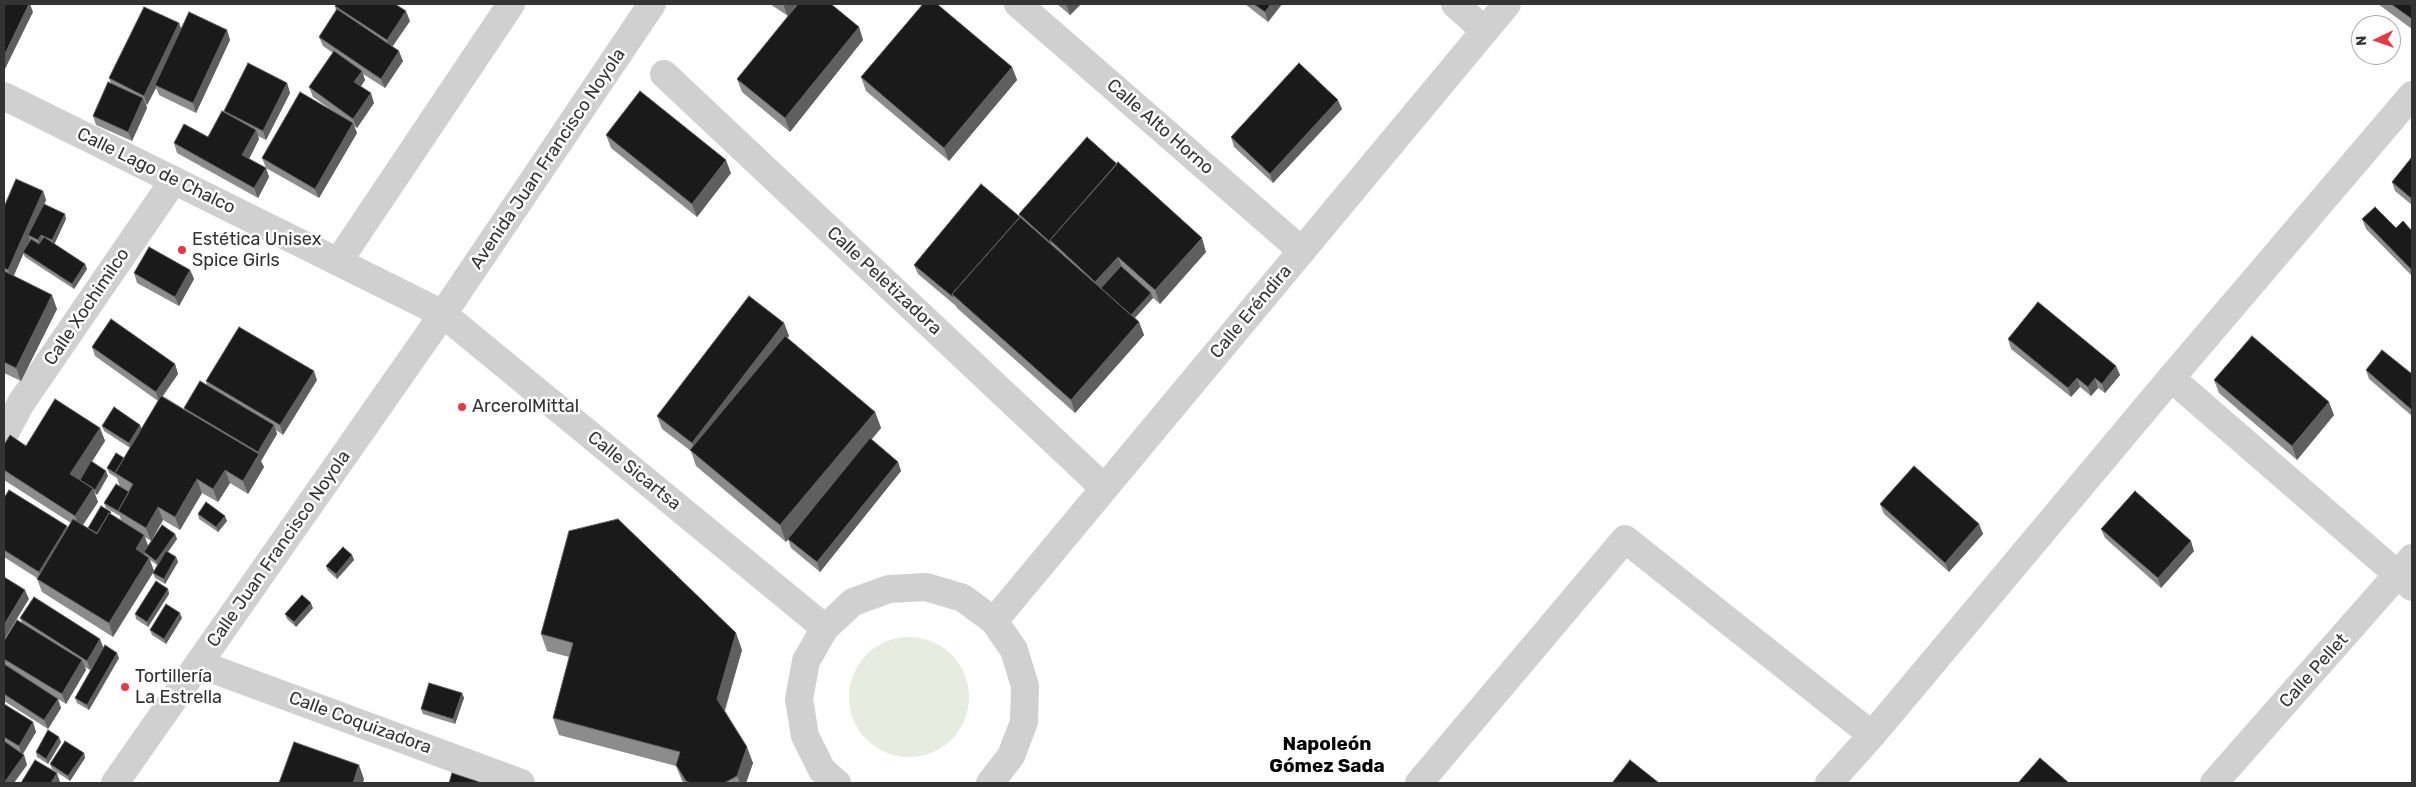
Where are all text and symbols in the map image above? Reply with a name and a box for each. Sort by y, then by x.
north arrow [2351,15,2401,65]
text: N [2353,35,2370,46]
street label: Avenida Juan Francisco Noyola [466,45,630,273]
street label: Calle Alto Horno [1102,75,1218,179]
street label: Calle Lago de Chalco [73,123,239,219]
street label: Calle Peletizadora [822,222,946,340]
place label: Estética Unisex Spice Girls [192,229,321,272]
street label: Calle Xochimilco [40,244,134,370]
marker: Estética Unisex Spice Girls [176,244,188,256]
street label: Calle Eréndira [1206,261,1296,363]
place label: ArcerolMittal [472,396,579,418]
marker: ArcerolMittal [456,401,468,413]
street label: Calle Sicartsa [583,427,685,515]
street label: Calle Juan Francisco Noyola [203,446,355,652]
street label: Calle Pellet [2275,629,2353,713]
place label: Tortillería La Estrella [135,666,222,709]
marker: Tortillería La Estrella [119,681,131,693]
street label: Calle Coquizadora [286,687,434,759]
district label: Napoleón Gómez Sada [1269,734,1385,778]

